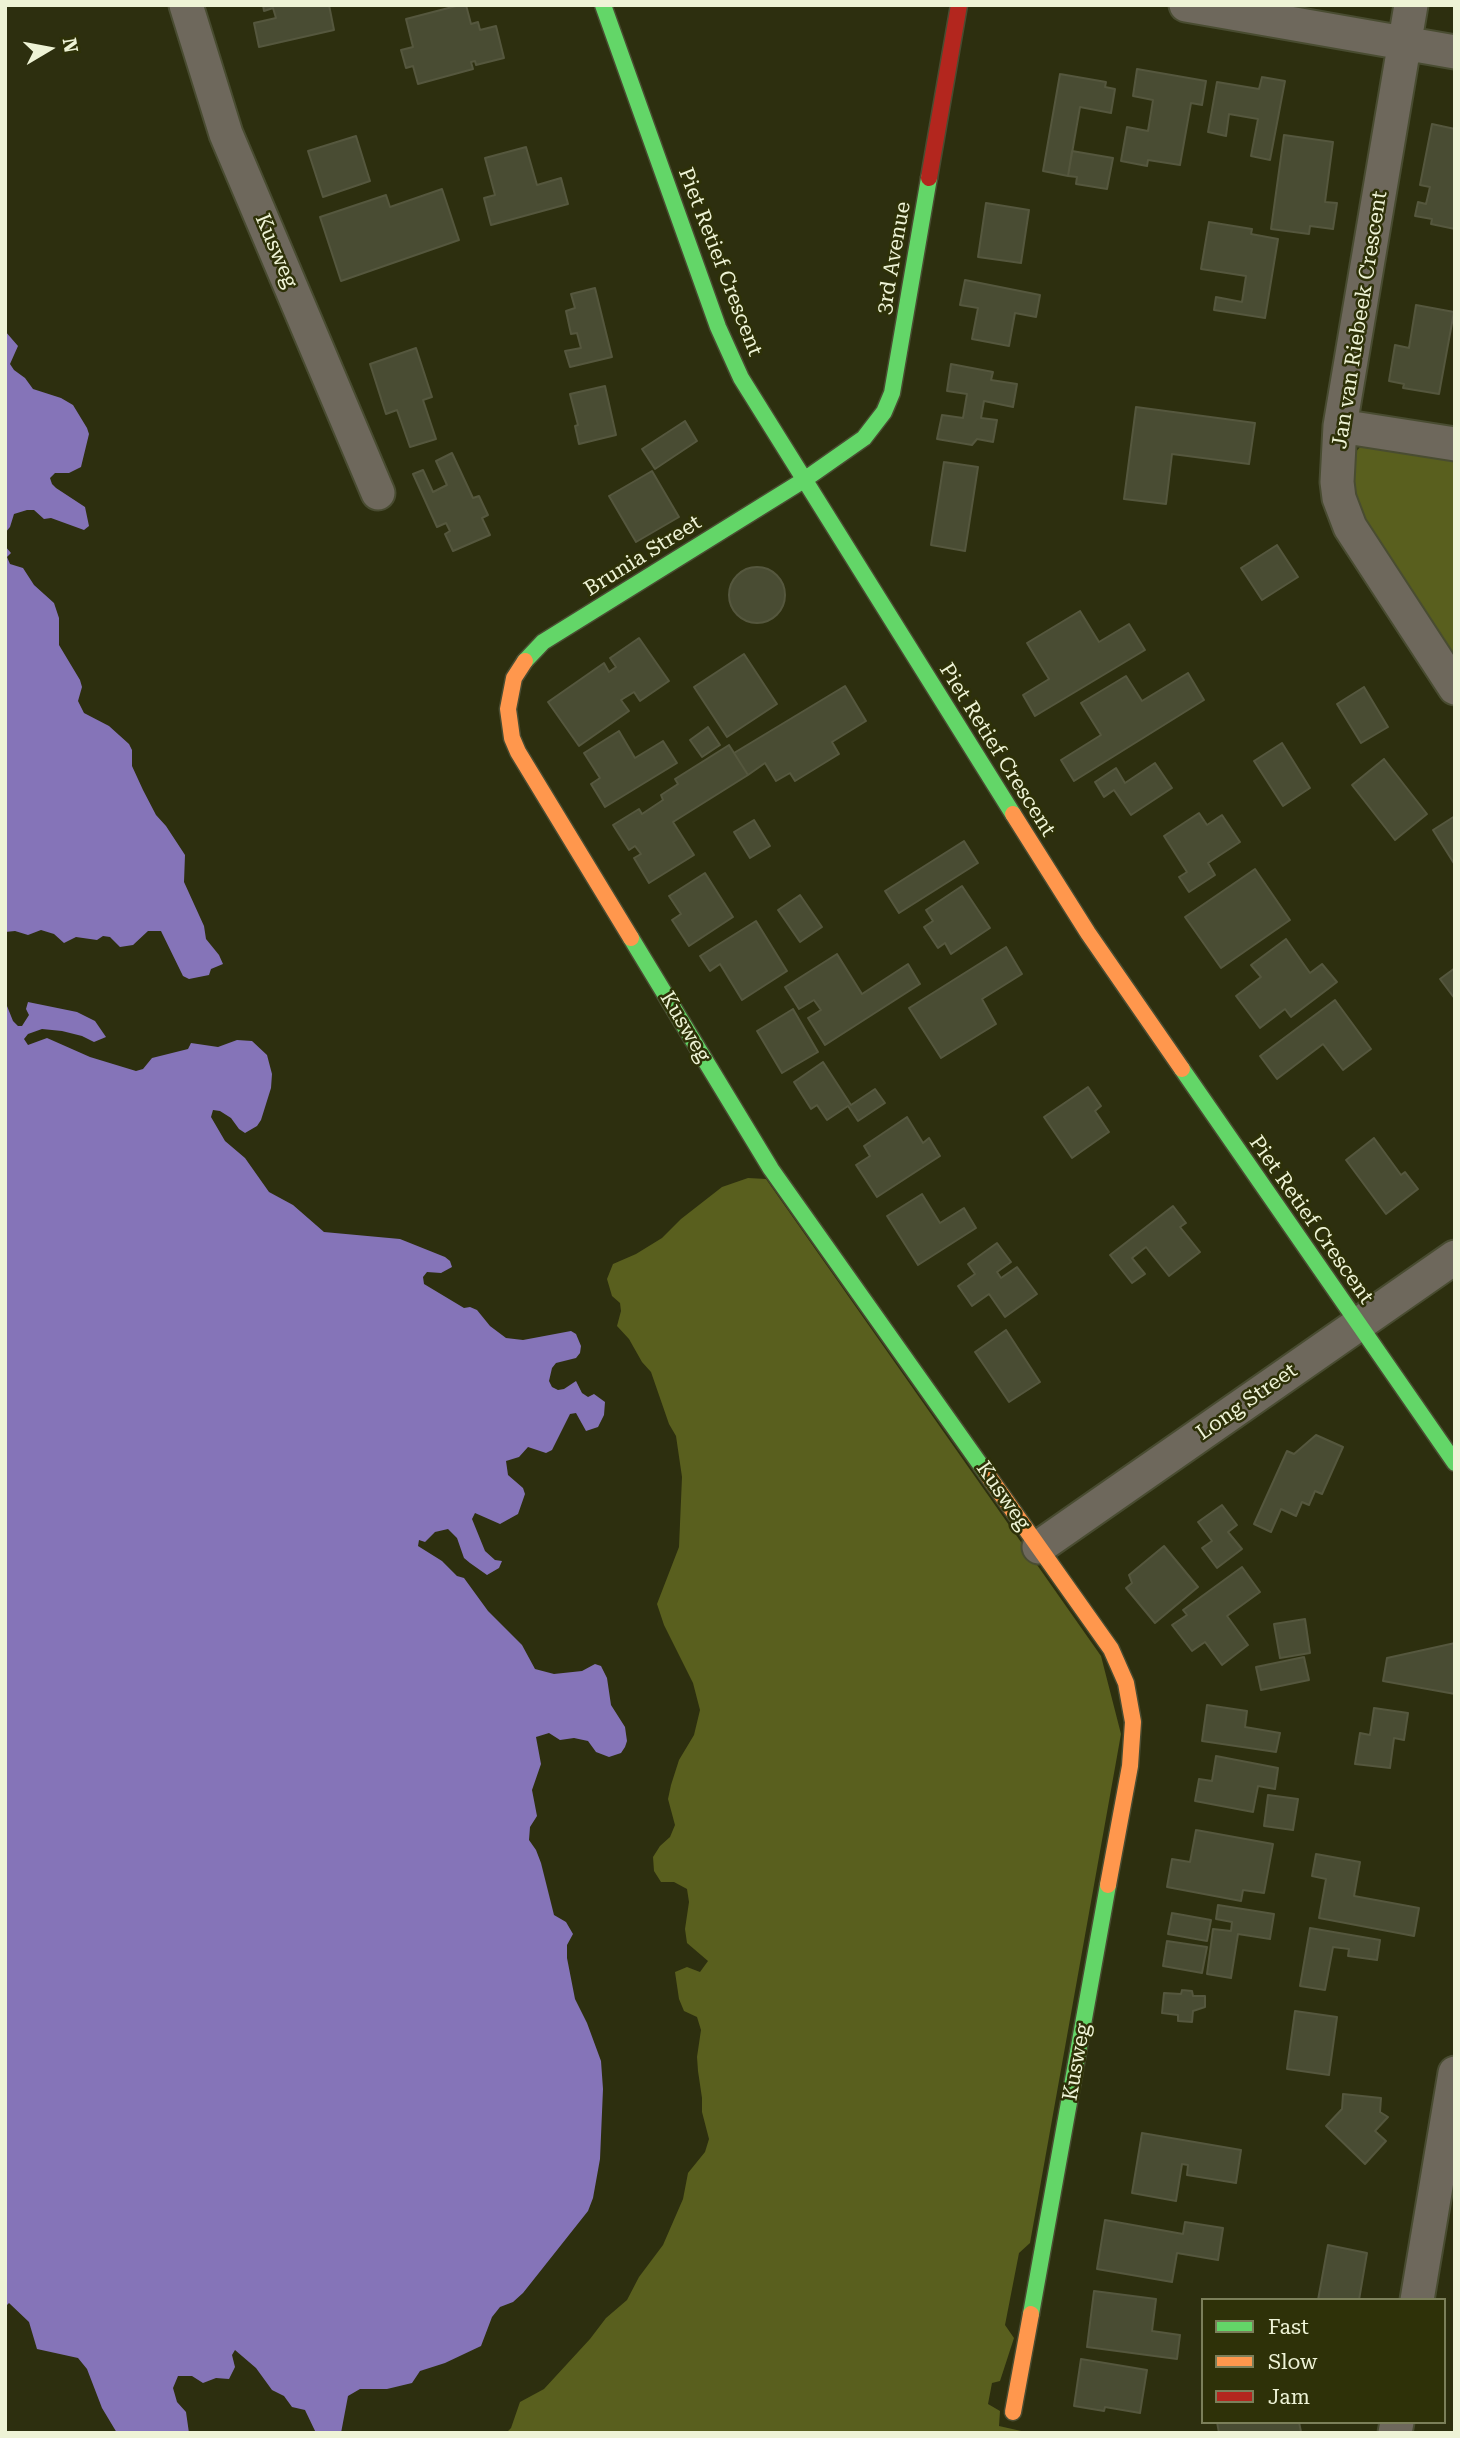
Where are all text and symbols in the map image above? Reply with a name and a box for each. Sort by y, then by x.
north arrow [14,14,84,84]
text: N [58,36,83,54]
street label: Piet Retief Crescent [672,164,768,360]
street label: Jan van Riebeek Crescent [1327,189,1393,451]
street label: 3rd Avenue [872,200,916,316]
street label: Kusweg [249,210,303,292]
street label: Brunia Street [580,510,706,602]
street label: Piet Retief Crescent [933,659,1061,841]
street label: Kusweg [654,987,716,1067]
street label: Piet Retief Crescent [1243,1131,1379,1309]
street label: Long Street [1192,1358,1302,1446]
street label: Kusweg [970,1457,1036,1535]
street label: Kusweg [1058,2021,1096,2103]
legend [1201,2298,1446,2424]
text: Fast [1268,2315,1309,2339]
text: Slow [1268,2350,1317,2374]
text: Jam [1268,2385,1310,2409]

